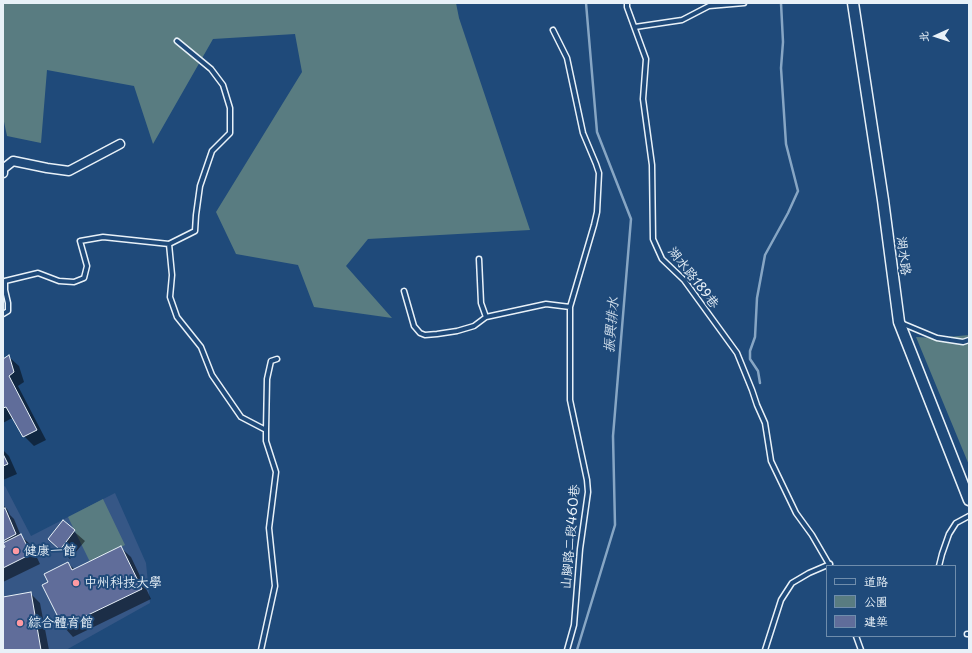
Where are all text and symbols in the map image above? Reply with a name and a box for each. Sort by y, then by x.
north arrow [916,16,956,56]
text: 北 [915,31,932,43]
street label: 湖水路 [893,236,913,276]
street label: 湖水路189巷 [664,244,722,312]
water label: 振興排水 [601,296,623,354]
street label: 山腳路二段460巷 [559,484,583,590]
place label: 健康一館 [24,543,76,559]
marker: 健康一館 [11,546,21,556]
legend [826,565,956,637]
text: 道路 [864,572,888,590]
place label: 中州科技大學 [84,575,162,591]
marker: 中州科技大學 [71,578,81,588]
text: 公園 [864,592,888,610]
text: 建築 [864,612,888,630]
place label: 綜合體育館 [28,615,93,631]
marker: 綜合體育館 [15,618,25,628]

